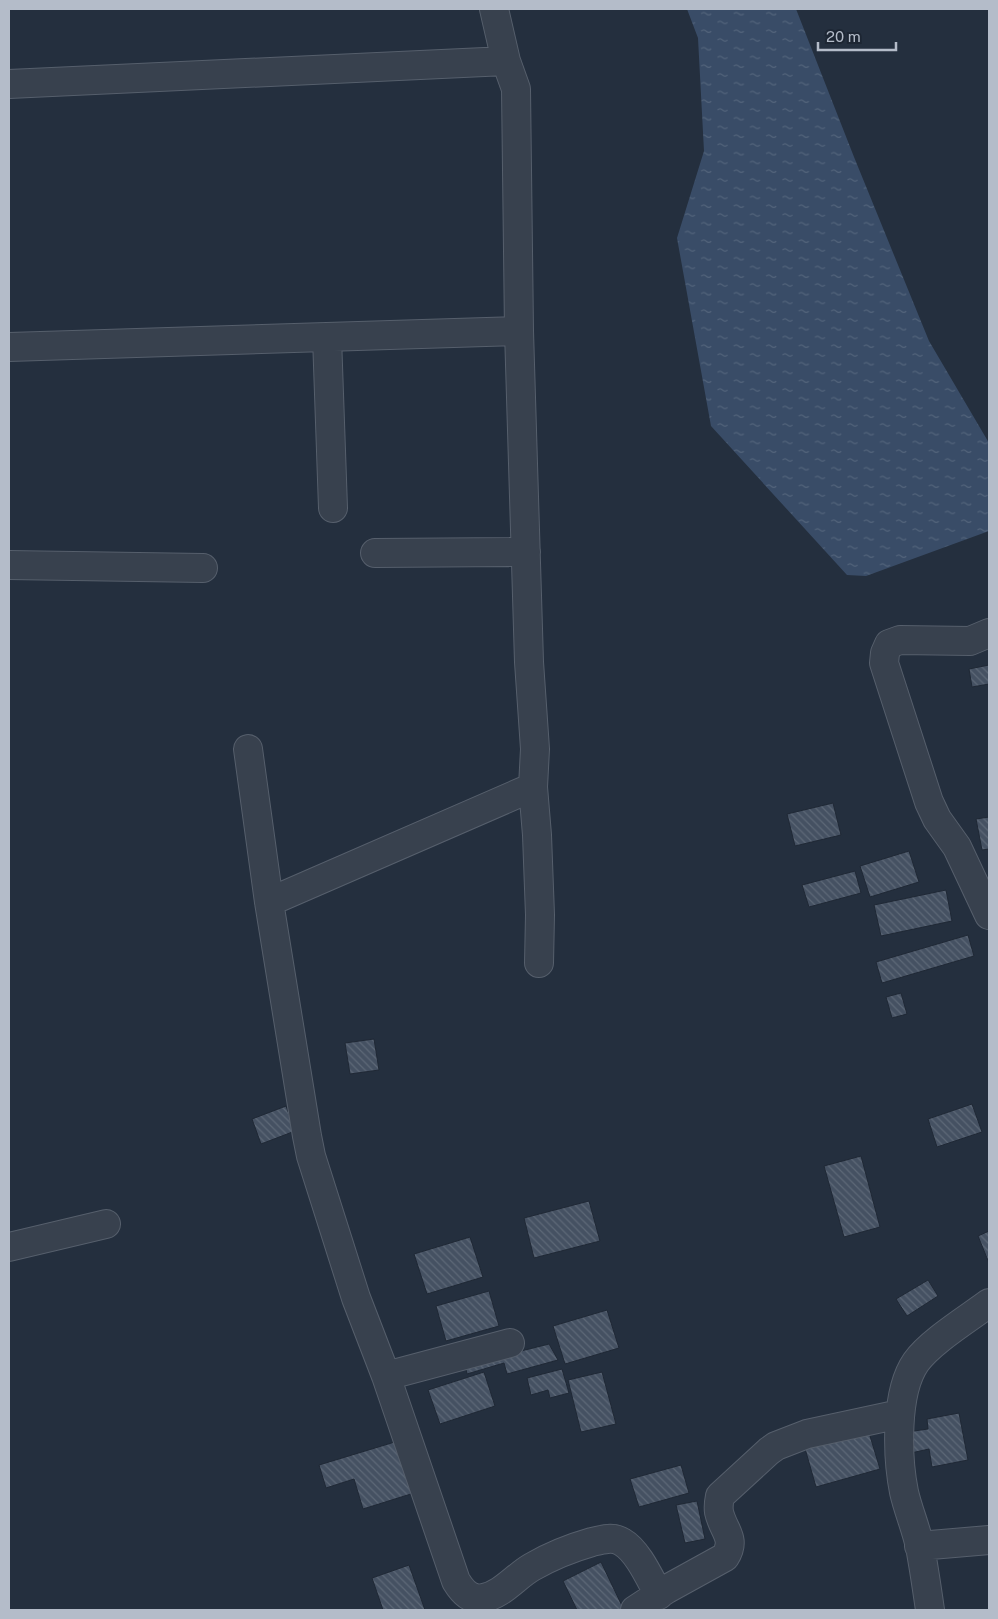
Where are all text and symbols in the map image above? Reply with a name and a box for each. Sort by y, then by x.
scale bar [818,20,896,52]
text: 20 m [826,28,861,45]

